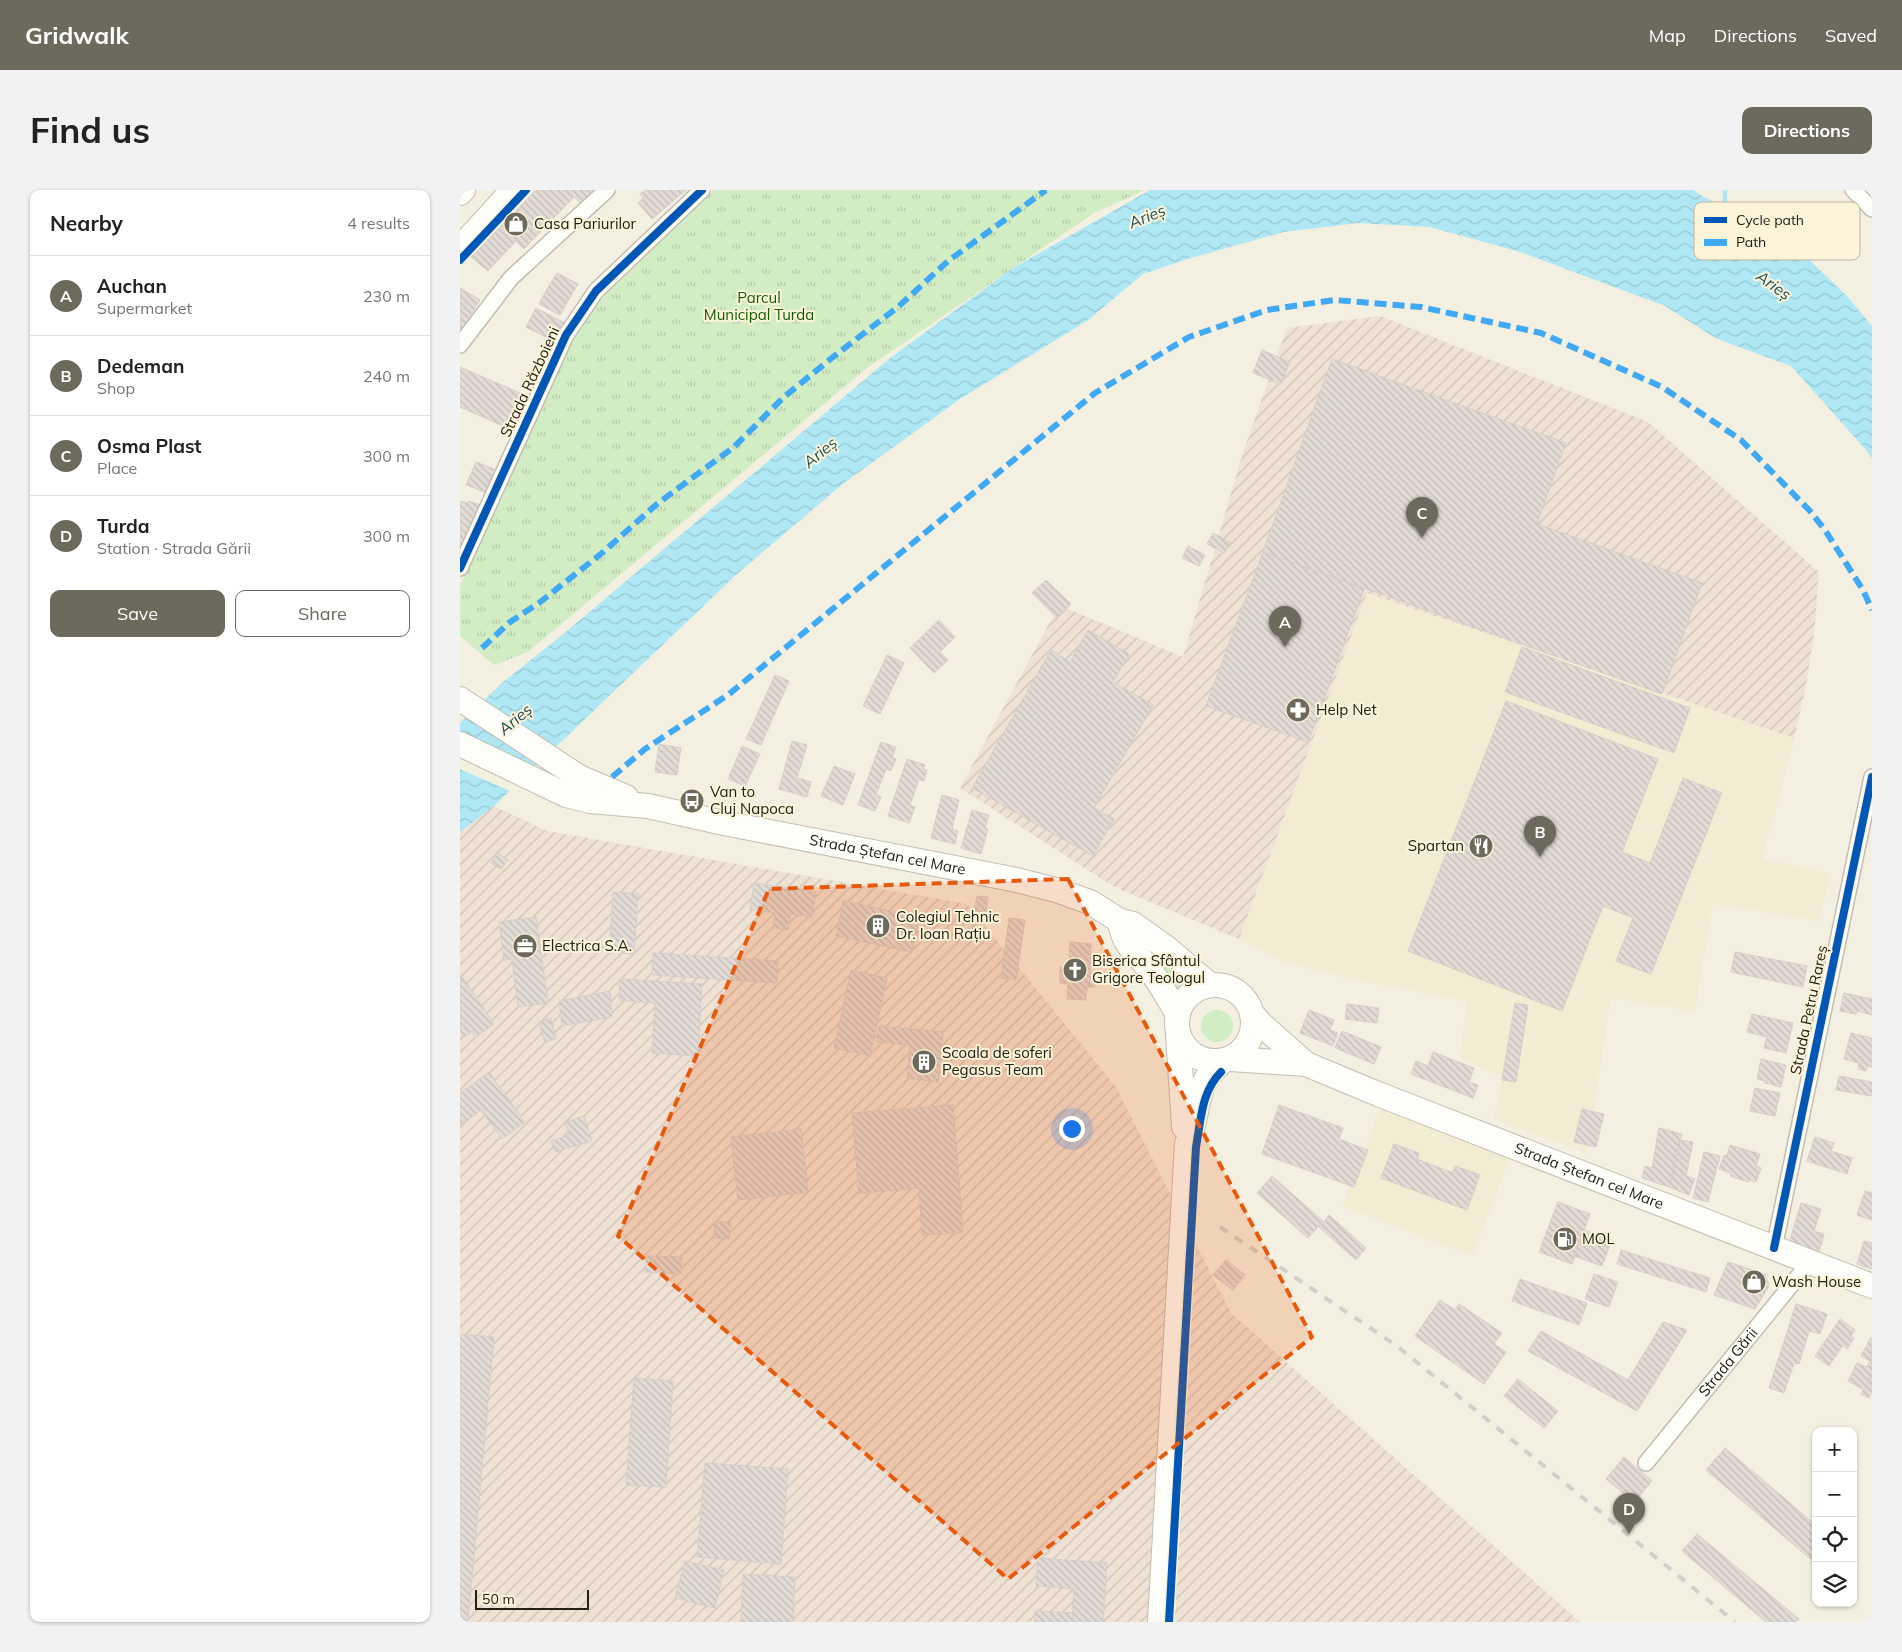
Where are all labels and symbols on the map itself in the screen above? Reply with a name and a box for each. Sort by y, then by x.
water label: Arieș [1125,200,1168,233]
legend [1694,202,1860,260]
shop icon: Casa Pariurilor [503,211,529,237]
text: Cycle path [1736,211,1804,229]
place label: Casa Pariurilor [534,214,637,233]
text: Path [1736,233,1766,251]
water label: Arieș [1752,265,1795,304]
park label: Parcul Municipal Turda [704,288,814,324]
street label: Strada Războieni [496,324,563,440]
water label: Arieș [798,432,841,472]
pin: C [1406,497,1438,538]
pin: A [1269,606,1301,647]
pharmacy icon: Help Net [1285,697,1311,723]
water label: Arieș [493,699,536,740]
place label: Help Net [1316,700,1377,719]
place label: Van to Cluj Napoca [710,782,794,818]
bus stop icon: Van to Cluj Napoca [679,788,705,814]
pin: B [1524,816,1556,857]
street label: Strada Ștefan cel Mare [808,830,967,879]
restaurant icon: Spartan [1468,833,1494,859]
place label: Spartan [1408,836,1464,855]
place label: Colegiul Tehnic Dr. Ioan Rațiu [896,907,999,943]
building icon: Colegiul Tehnic Dr. Ioan Rațiu [865,913,891,939]
office icon: Electrica S.A. [512,933,538,959]
place label: Electrica S.A. [542,936,632,955]
street label: Strada Petru Rareș [1785,943,1832,1076]
place label: Biserica Sfântul Grigore Teologul [1092,951,1205,987]
church icon: Biserica Sfântul Grigore Teologul [1062,957,1088,983]
place label: Scoala de soferi Pegasus Team [942,1043,1052,1079]
building icon: Scoala de soferi Pegasus Team [911,1049,937,1075]
your location [1059,1116,1085,1142]
street label: Strada Ștefan cel Mare [1512,1138,1667,1213]
fuel station icon: MOL [1552,1226,1578,1252]
place label: MOL [1582,1229,1615,1248]
shop icon: Wash House [1741,1269,1767,1295]
place label: Wash House [1772,1272,1861,1291]
street label: Strada Gării [1694,1324,1762,1400]
pin: D [1613,1493,1645,1534]
scale bar [475,1587,589,1610]

